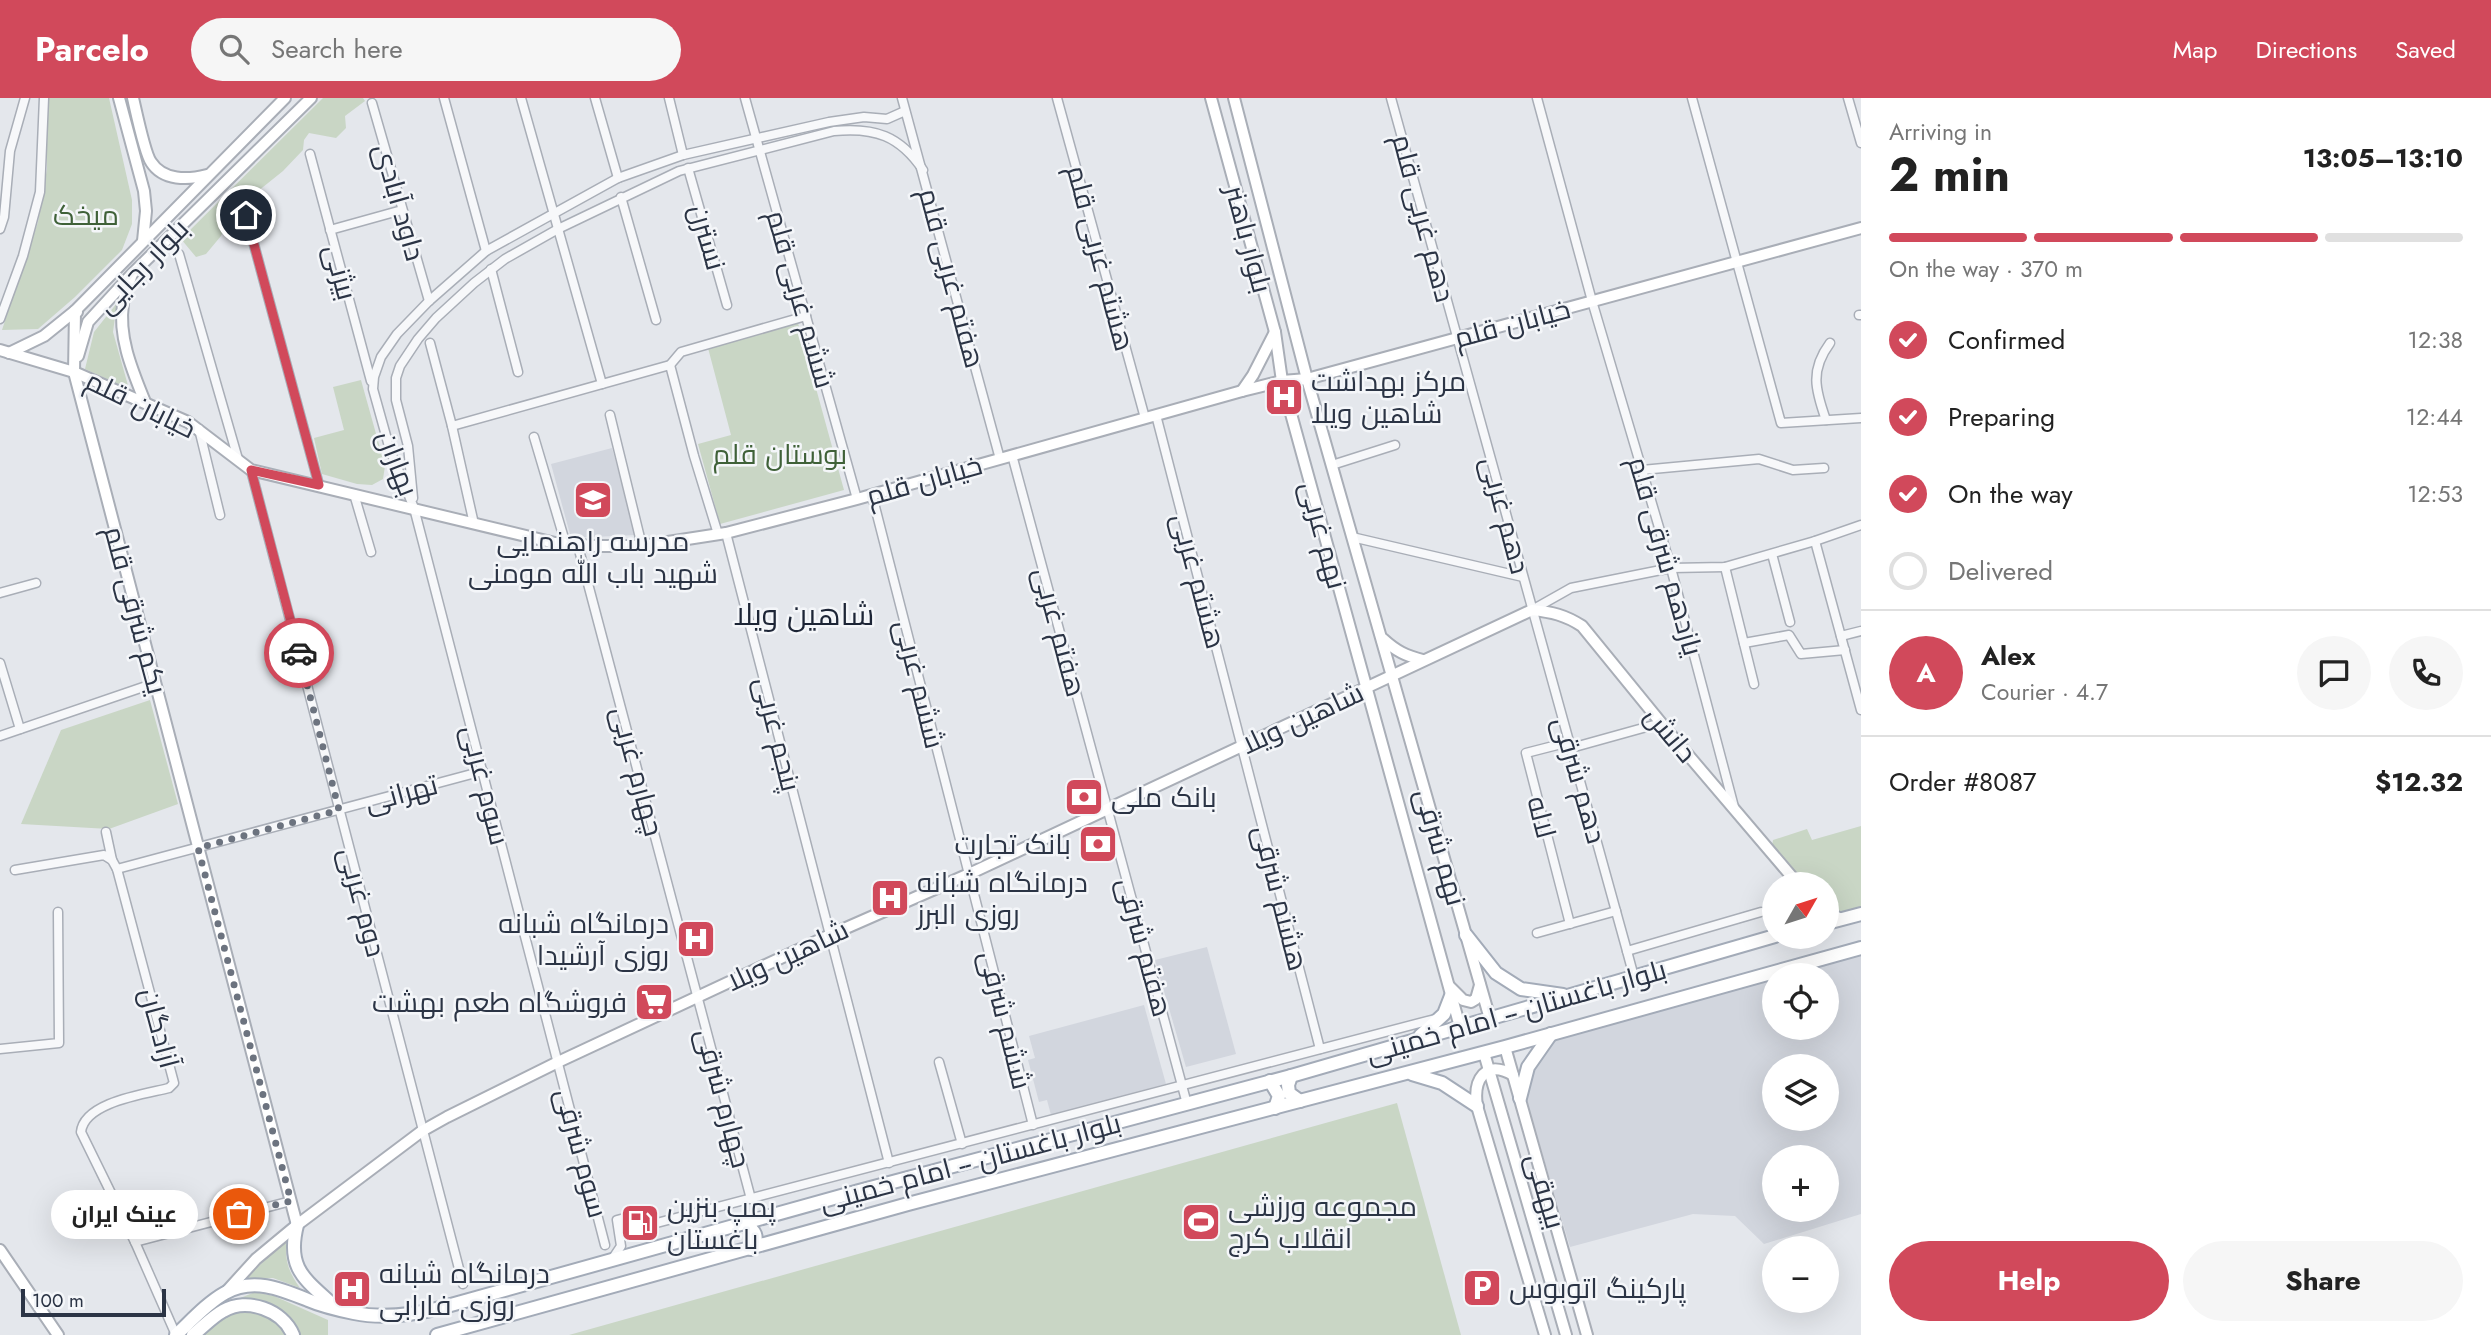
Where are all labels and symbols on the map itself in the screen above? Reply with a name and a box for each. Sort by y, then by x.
street label: دهم غربی قلم [1381,130,1466,307]
street label: داود آبادی [363,139,436,266]
street label: هشتم غربی قلم [1056,161,1145,356]
street label: بلوار باهنر [1214,179,1283,298]
street label: هفتم غربی قلم [908,184,995,373]
pin [216,185,276,245]
park label: میخک [53,195,119,236]
street label: نسترن [679,199,736,275]
street label: ششم غربی قلم [755,205,846,393]
street label: بلوار رجایی [86,209,198,323]
street label: بیژنی [313,240,368,305]
street label: خیابان قلم [1449,288,1575,359]
street label: خیابان قلم [78,360,203,449]
place label: مرکز بهداشت شاهین ویلا [1311,361,1466,434]
hospital icon: مرکز بهداشت شاهین ویلا [1263,376,1305,418]
street label: بهاران [366,424,429,502]
park label: بوستان قلم [713,434,847,475]
street label: خیابان قلم [861,444,987,517]
street label: دهم غربی [1470,452,1541,578]
street label: یازدهم شرقی قلم [1617,452,1714,661]
street label: نهم غربی [1289,477,1358,594]
school or university icon: مدرسه راهنمایی شهید باب الله مومنی [572,479,614,521]
street label: هشتم غربی [1161,509,1236,653]
place label: مدرسه راهنمایی شهید باب الله مومنی [468,521,718,594]
street label: یکم شرقی قلم [93,522,178,699]
street label: هفتم غربی [1023,563,1096,701]
district label: شاهین ویلا [734,593,874,636]
street label: ششم غربی [884,615,955,753]
courier [264,618,334,688]
street label: شاهین ویلا [1234,672,1370,765]
street label: پنجم غربی [744,673,812,796]
street label: دانش [1635,697,1707,772]
street label: چهارم غربی [601,702,675,841]
street label: دهم شرقی [1542,712,1617,848]
street label: سوم غربی [451,721,520,850]
street label: تهرانی [360,764,443,823]
bank icon: بانک ملی [1063,776,1105,818]
place label: بانک ملی [1111,777,1217,818]
street label: نهم شرقی [1404,784,1477,911]
street label: لاله [1516,792,1567,843]
street label: هشتم شرقی [1243,821,1318,975]
bank icon: بانک تجارت [1077,823,1119,865]
place label: بانک تجارت [954,824,1071,865]
street label: دوم غربی [328,843,397,961]
place label: درمانگاه شبانه روزی البرز [915,862,1088,935]
north arrow [1762,872,1839,948]
street label: هفتم شرقی [1106,873,1183,1021]
hospital icon: درمانگاه شبانه روزی البرز [869,877,911,919]
place label: درمانگاه شبانه روزی آرشیدا [498,903,669,976]
street label: شاهین ویلا [719,909,855,1002]
hospital icon: درمانگاه شبانه روزی آرشیدا [675,918,717,960]
street label: ششم شرقی [969,947,1043,1094]
street label: بلوار باغستان -- امام خمینی [1361,949,1671,1074]
supermarket icon: فروشگاه طعم بهشت [633,981,675,1023]
place label: فروشگاه طعم بهشت [372,982,627,1023]
street label: آزادگان [129,983,190,1073]
street label: چهارم شرقی [685,1024,762,1172]
street label: سوم شرقی [545,1084,618,1222]
street label: بلوار باغستان -- امام خمینی [815,1102,1126,1223]
street label: بیهقی [1515,1149,1576,1234]
pin [209,1184,269,1244]
place label: مجموعه ورزشی انقلاب کرج [1228,1186,1417,1259]
place label: پمپ بنزین باغستان [667,1187,776,1260]
callout: عینک ایران [50,1190,197,1238]
sports icon: مجموعه ورزشی انقلاب کرج [1180,1201,1222,1243]
fuel station icon: پمپ بنزین باغستان [619,1202,661,1244]
place label: درمانگاه شبانه روزی فارابی [379,1253,550,1326]
parking icon: پارکینگ اتوبوس [1461,1267,1503,1309]
hospital icon: درمانگاه شبانه روزی فارابی [331,1268,373,1310]
place label: پارکینگ اتوبوس [1509,1268,1687,1309]
scale bar [21,1286,166,1318]

